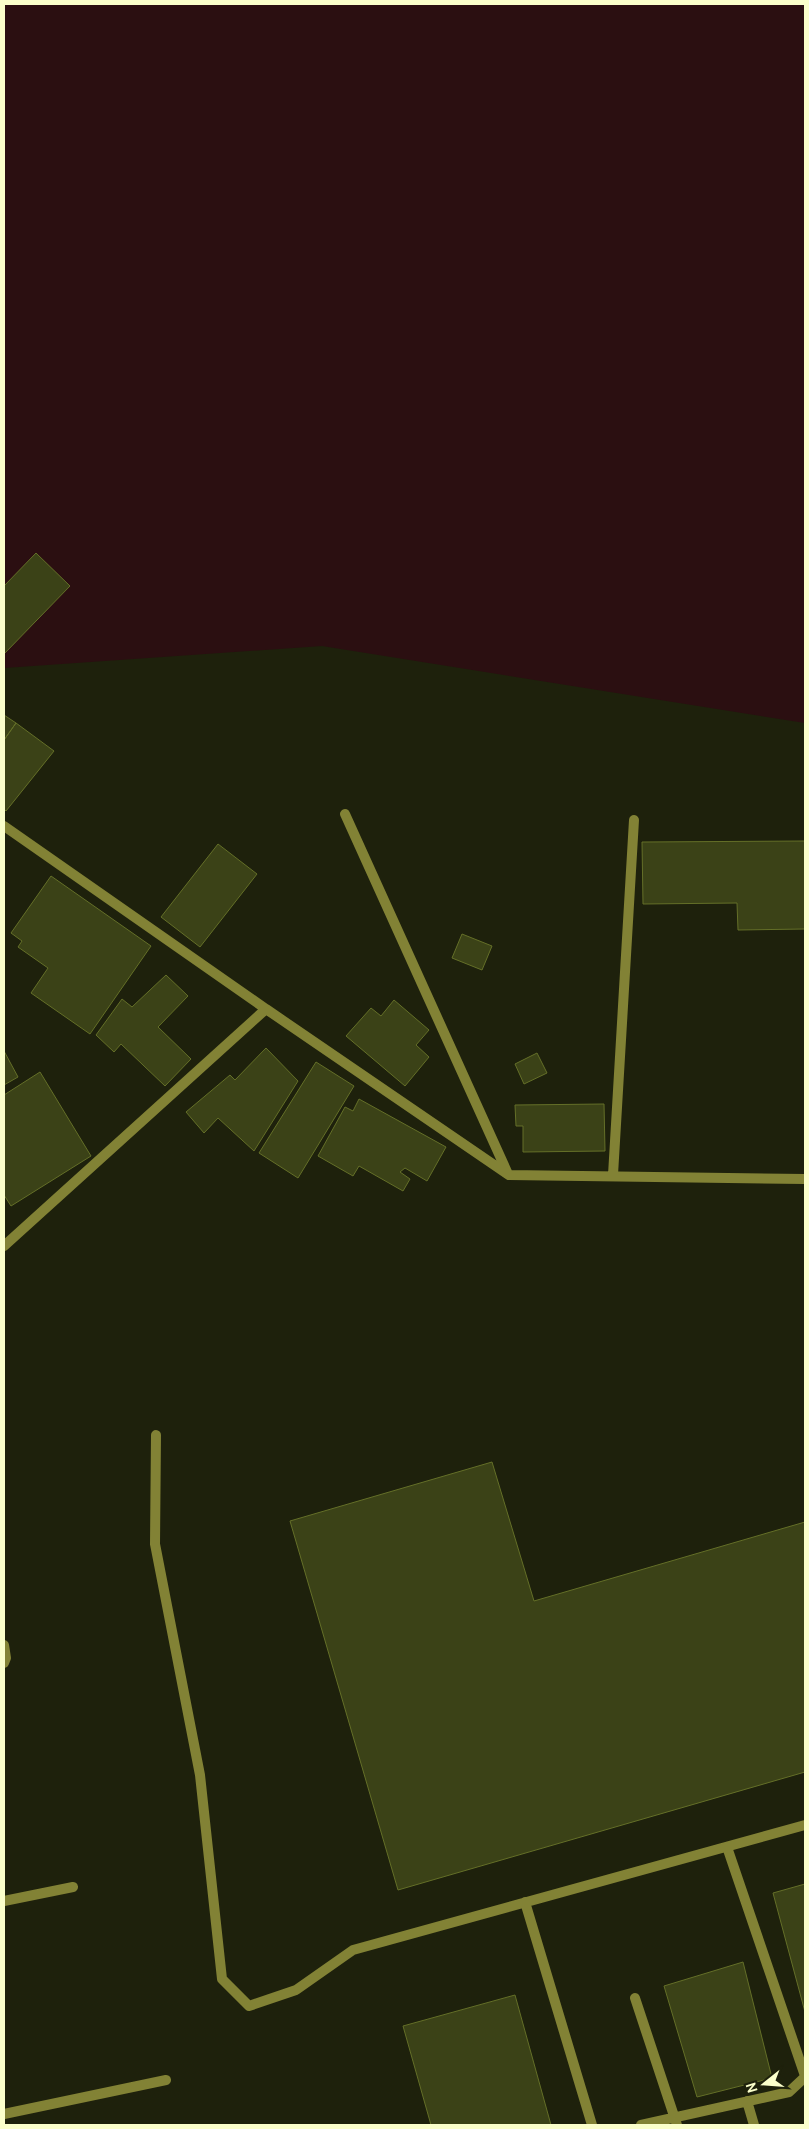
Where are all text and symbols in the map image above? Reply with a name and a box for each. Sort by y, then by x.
north arrow [739,2059,789,2109]
text: N [742,2080,762,2095]

